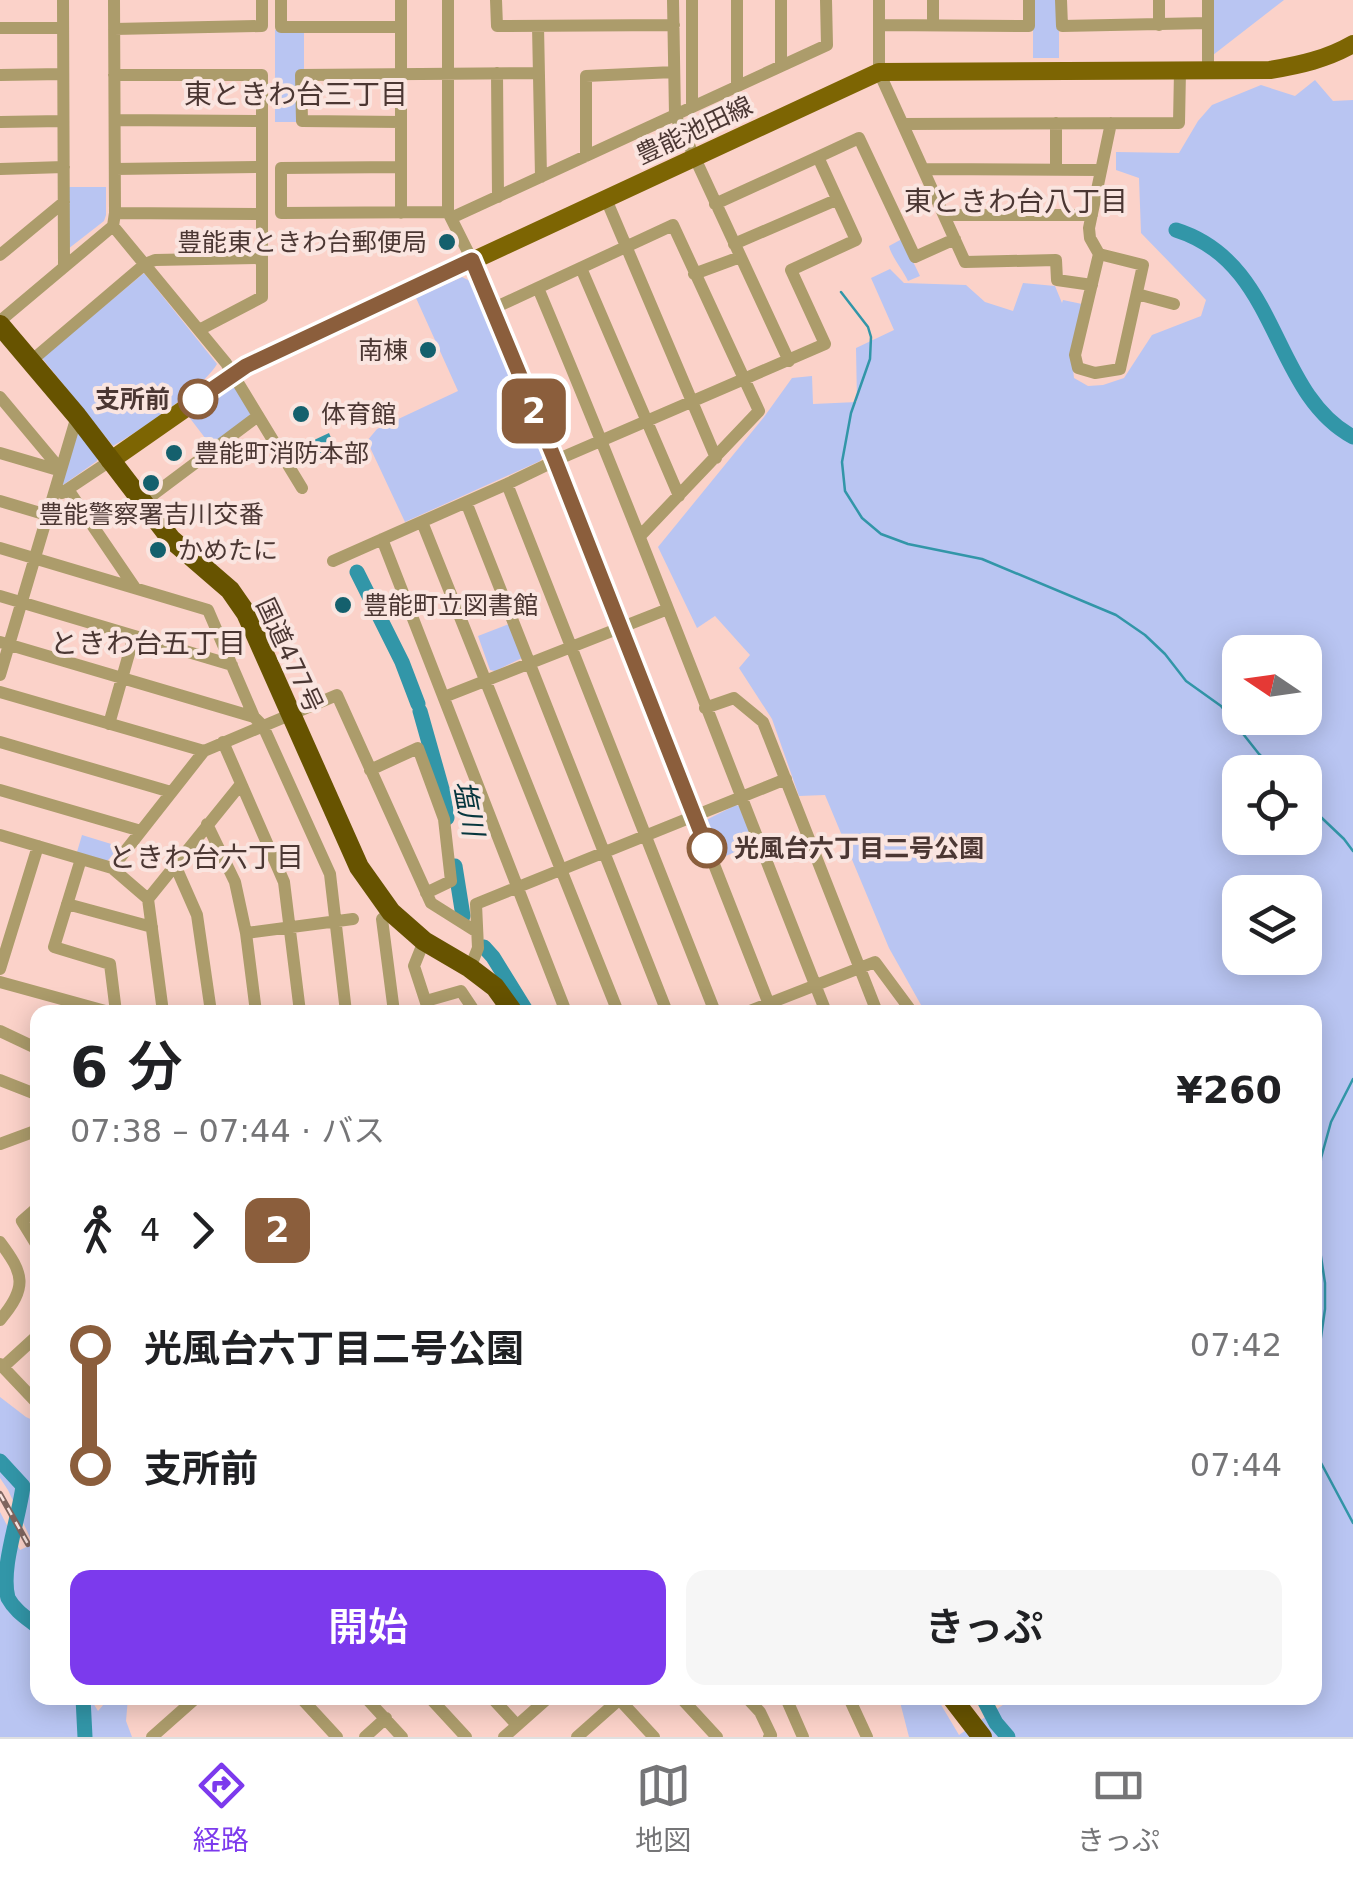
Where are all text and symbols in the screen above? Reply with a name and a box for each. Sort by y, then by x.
district label: 東ときわ台三丁目 [184,78,408,111]
street label: 豊能池田線 [631,91,757,170]
district label: 東ときわ台八丁目 [904,185,1128,218]
place label: 豊能東ときわ台郵便局 [177,228,427,257]
marker: 豊能東ときわ台郵便局 [436,231,458,253]
place label: 南棟 [358,336,408,365]
marker: 南棟 [417,339,439,361]
line badge: 2 [502,378,566,444]
marker: 支所前 [179,380,217,418]
place label: 支所前 [95,385,170,414]
text: 2 [522,391,546,431]
place label: 体育館 [321,400,396,429]
marker: 体育館 [290,403,312,425]
place label: 豊能町消防本部 [194,439,369,468]
marker: 豊能町消防本部 [163,442,185,464]
marker: 豊能警察署吉川交番 [140,472,162,494]
place label: 豊能警察署吉川交番 [38,500,264,529]
place label: かめたに [178,536,278,565]
marker: かめたに [147,539,169,561]
place label: 豊能町立図書館 [363,591,538,620]
street label: 国道477号 [250,593,329,717]
marker: 豊能町立図書館 [332,594,354,616]
district label: ときわ台五丁目 [50,627,246,660]
north arrow [1222,635,1322,735]
map controls [1222,635,1322,975]
button: locate [1222,755,1322,855]
water label: 塩川 [447,777,491,842]
marker: 光風台六丁目二号公園 [688,829,726,867]
place label: 光風台六丁目二号公園 [734,834,984,863]
district label: ときわ台六丁目 [108,841,304,874]
button: layers [1222,875,1322,975]
text: 6 分 [70,1035,182,1099]
text: ¥260 [1176,1068,1282,1112]
text: 07:38 – 07:44 · バス [70,1112,385,1150]
icon: walk [70,1203,125,1258]
icon: forward [175,1203,230,1258]
text: 2 [265,1210,290,1250]
text: 4 [140,1211,160,1249]
text: 07:42 [1190,1326,1282,1364]
text: 光風台六丁目二号公園 [144,1327,524,1371]
text: 07:44 [1190,1446,1282,1484]
text: 支所前 [144,1447,258,1491]
button: 開始 [70,1570,666,1685]
button: きっぷ [686,1570,1282,1685]
tab: 経路 [193,1758,249,1858]
tab: 地図 [635,1758,691,1858]
tab: きっぷ [1077,1758,1160,1858]

